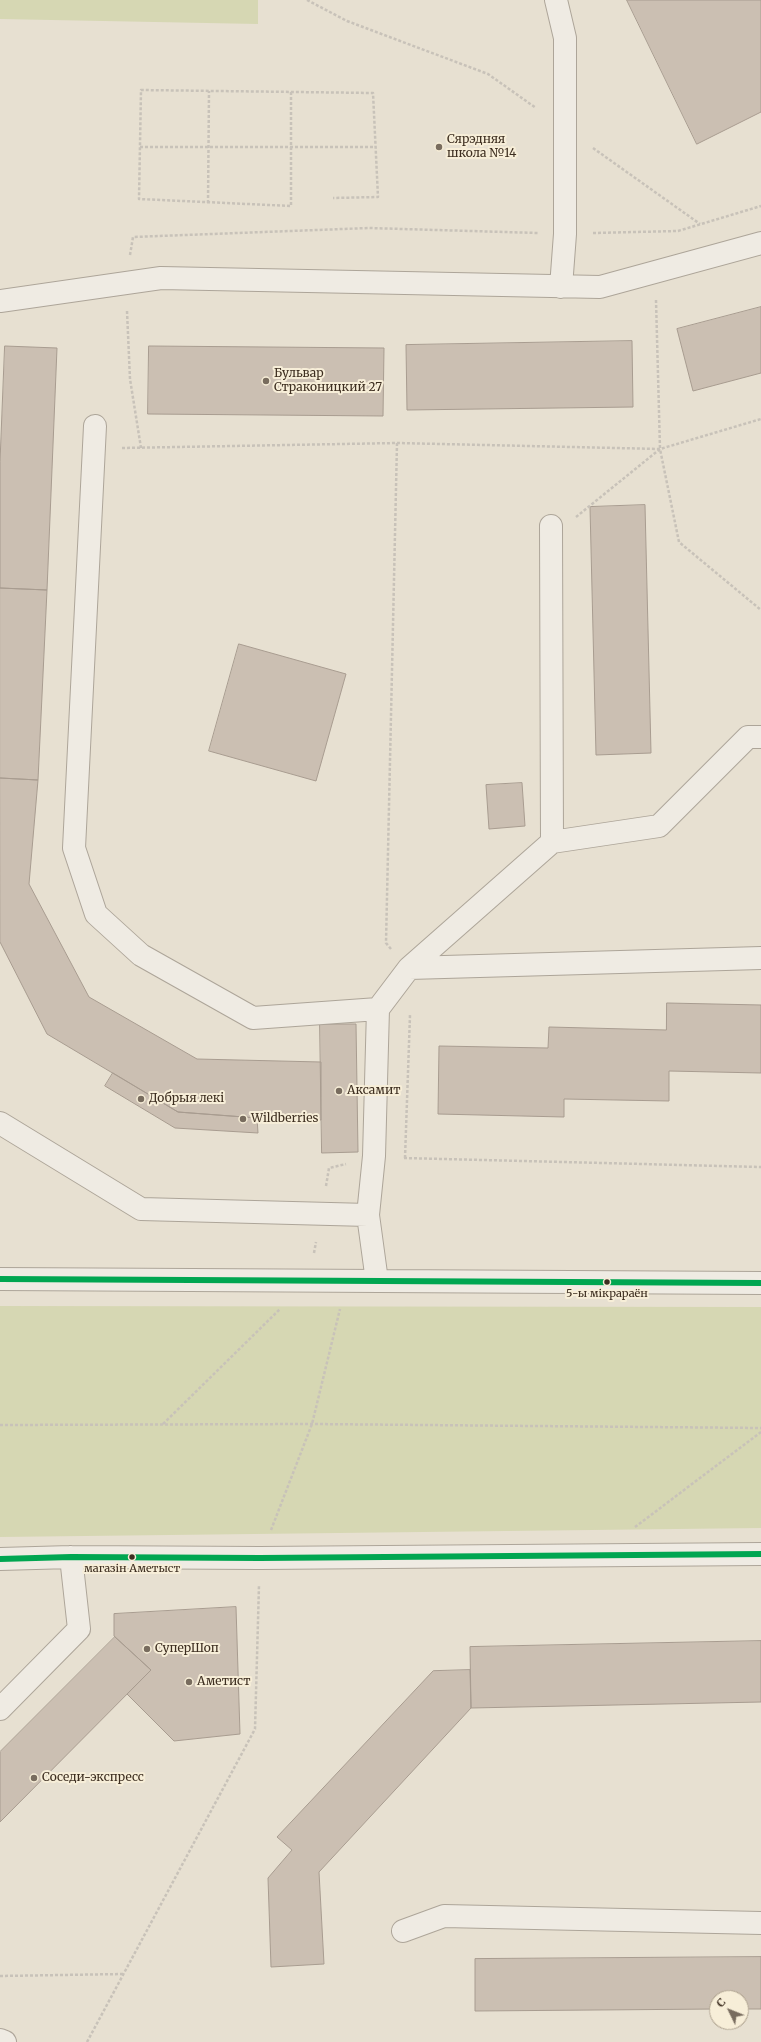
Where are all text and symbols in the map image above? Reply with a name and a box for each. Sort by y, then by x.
place label: Сярэдняя школа №14 [447,133,516,161]
marker: Сярэдняя школа №14 [434,142,444,152]
place label: Бульвар Страконицкий 27 [274,367,382,395]
marker: Бульвар Страконицкий 27 [261,376,271,386]
place label: Аксамит [347,1084,401,1098]
marker: Аксамит [334,1086,344,1096]
place label: Добрыя лекi [149,1092,224,1106]
marker: Добрыя лекi [136,1094,146,1104]
place label: Wildberries [251,1112,318,1126]
marker: Wildberries [238,1114,248,1124]
marker: 5-ы мікрараён [602,1277,612,1287]
place label: 5-ы мікрараён [566,1287,648,1301]
marker: магазін Аметыст [127,1552,137,1562]
place label: магазін Аметыст [84,1562,180,1576]
place label: СуперШоп [155,1642,219,1656]
marker: СуперШоп [142,1644,152,1654]
place label: Аметист [197,1675,250,1689]
marker: Аметист [184,1677,194,1687]
place label: Соседи-экспресс [42,1771,144,1785]
marker: Соседи-экспресс [29,1773,39,1783]
north arrow [709,1990,749,2030]
text: С [713,1995,729,2010]

